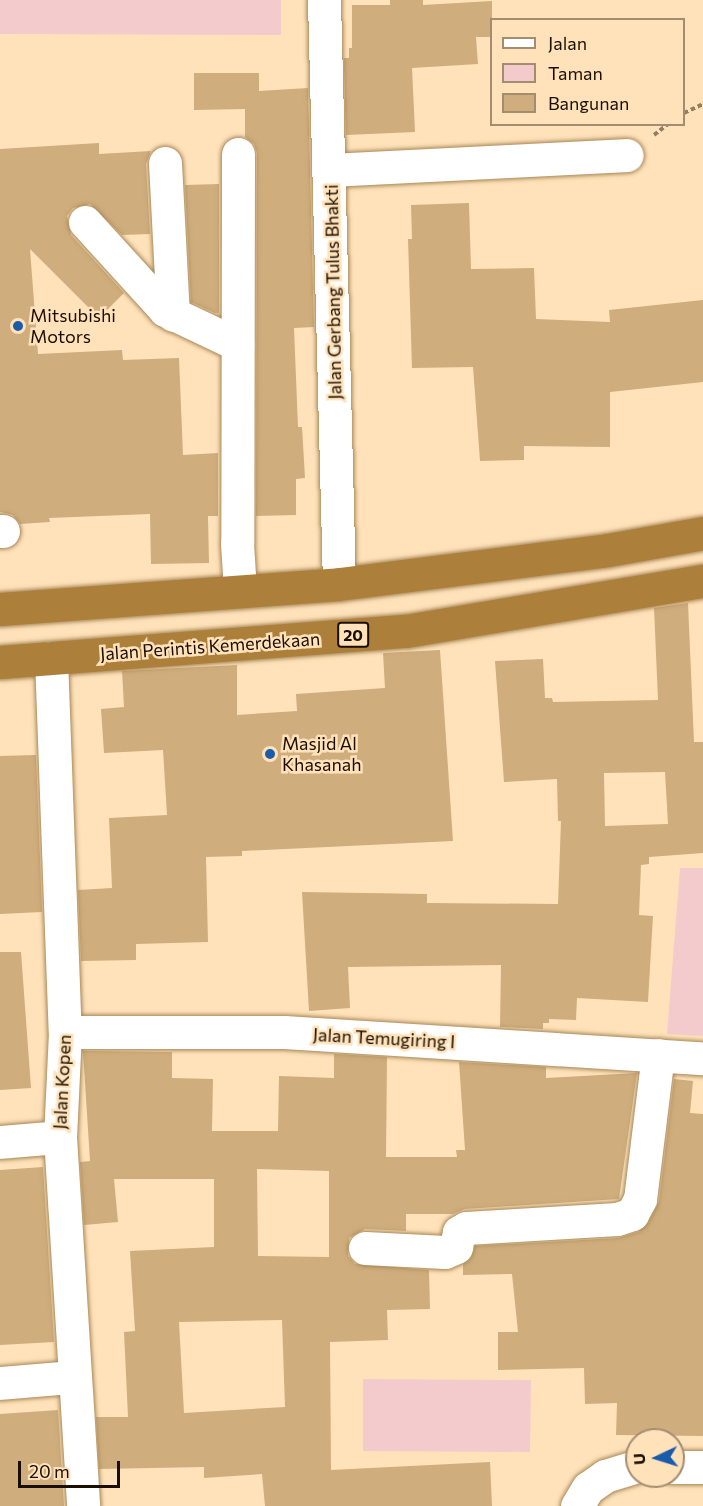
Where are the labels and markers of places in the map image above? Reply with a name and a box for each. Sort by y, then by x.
place label: Mitsubishi Motors [30,305,116,348]
marker: Mitsubishi Motors [11,319,25,333]
place label: Masjid Al Khasanah [282,733,361,776]
marker: Masjid Al Khasanah [263,747,277,761]

